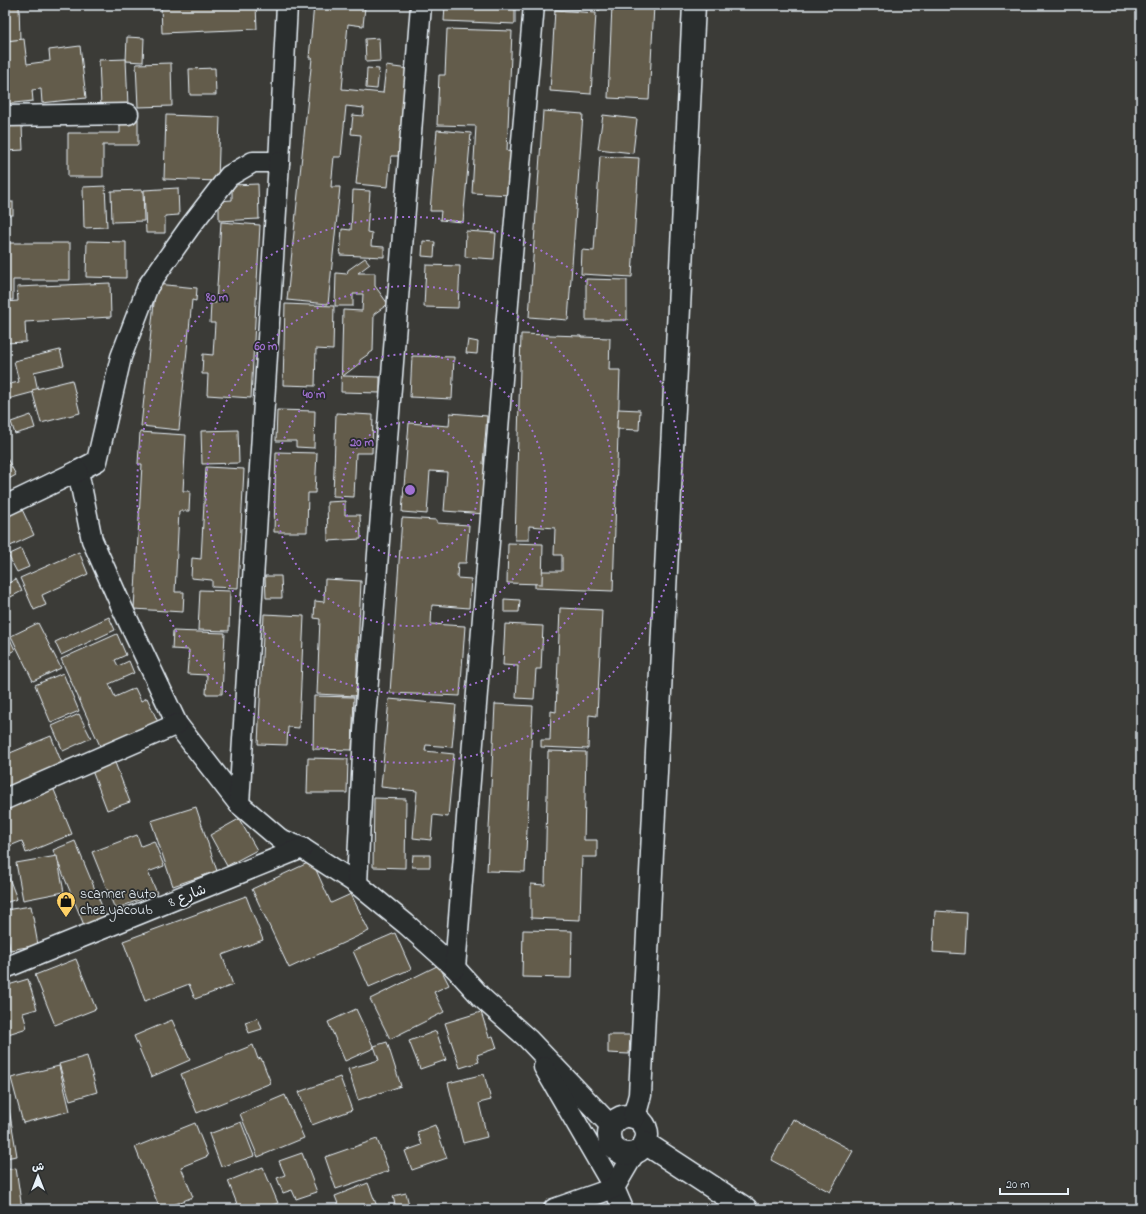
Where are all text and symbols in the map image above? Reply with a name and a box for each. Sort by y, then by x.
text: 80 m [205,289,229,307]
text: 60 m [254,338,278,356]
text: 40 m [302,386,326,404]
text: 20 m [349,434,374,452]
centre of rings [403,483,417,497]
street label: شارع 8 [166,879,210,913]
place label: scanner auto chez yacoub [80,884,156,922]
shop icon: scanner auto chez yacoub [55,890,77,918]
north arrow [18,1156,58,1196]
text: ش [32,1159,44,1175]
scale bar [1000,1170,1068,1196]
text: 20 m [1006,1176,1029,1194]

